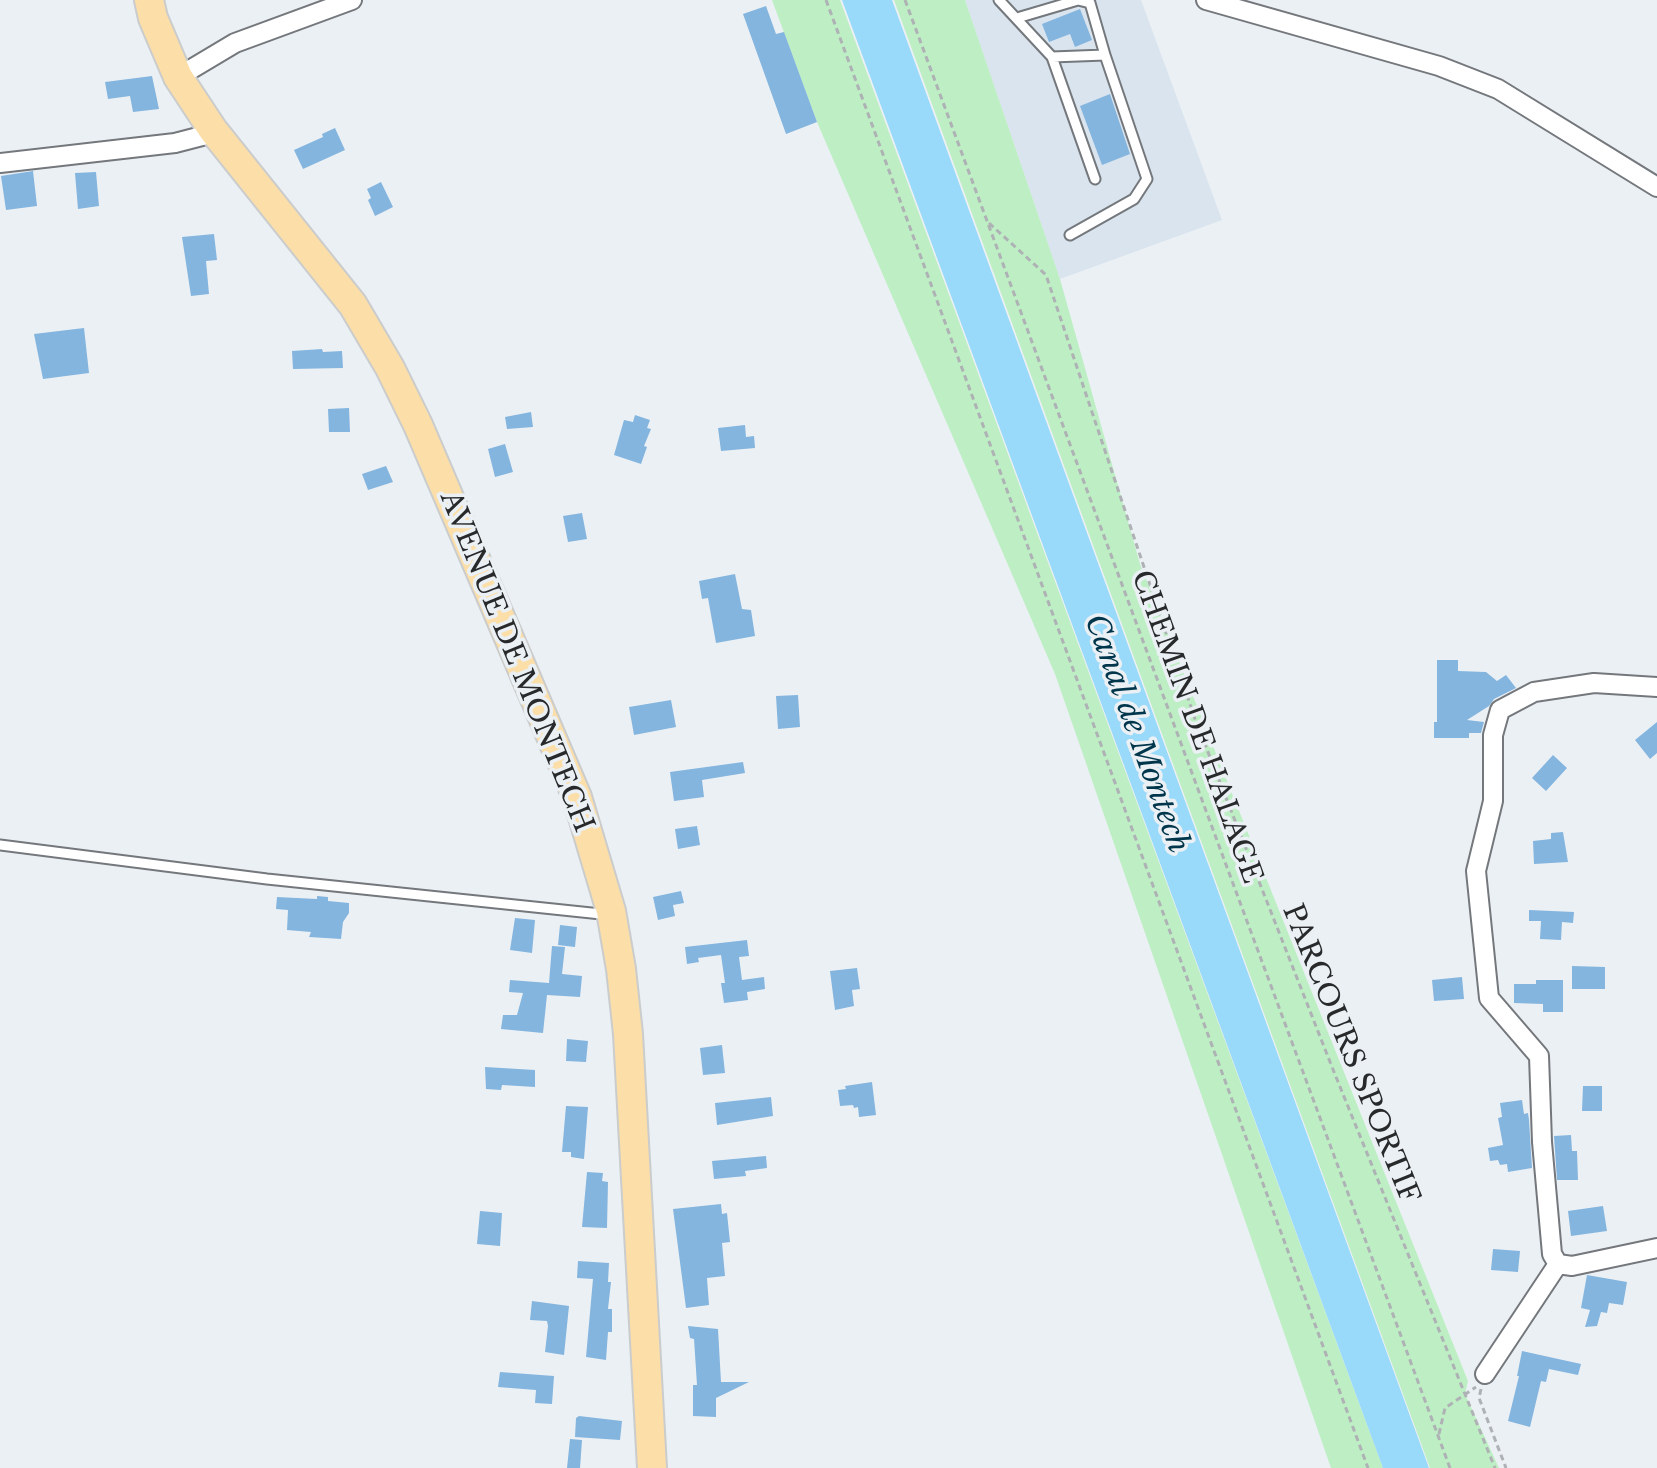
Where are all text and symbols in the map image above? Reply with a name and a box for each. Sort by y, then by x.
street label: AVENUE DE MONTECH [432,487,600,837]
street label: CHEMIN DE HALAGE [1124,566,1268,888]
water label: Canal de Montech [1076,610,1196,858]
street label: PARCOURS SPORTIF [1275,900,1425,1208]

